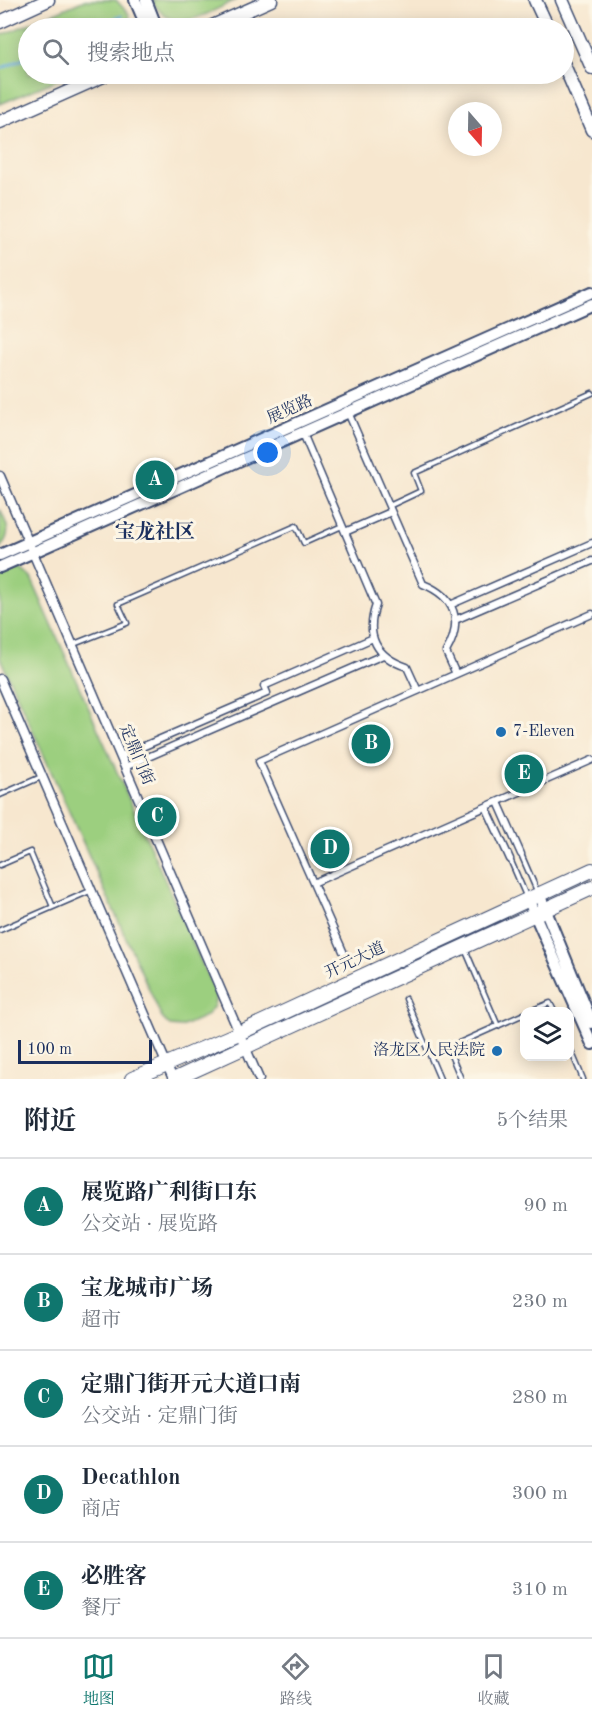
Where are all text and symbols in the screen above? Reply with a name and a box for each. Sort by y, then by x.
search box [18,18,574,84]
icon: search [39,35,72,68]
text: 搜索地点 [87,43,175,65]
north arrow [448,102,502,156]
street label: 展览路 [264,391,315,427]
your location [253,438,282,467]
pin: A [136,458,174,502]
district label: 宝龙社区 [115,520,195,543]
street label: 定鼎门街 [116,722,158,788]
pin: B [352,722,391,766]
place label: 7-Eleven [513,724,575,740]
marker: 7-Eleven [494,725,508,739]
pin: E [504,752,544,796]
pin: C [138,794,176,840]
pin: D [310,826,350,872]
street label: 开元大道 [322,938,387,982]
map controls [520,1007,574,1061]
button: layers [520,1007,574,1061]
scale bar [18,1037,152,1064]
place label: 洛龙区人民法院 [373,1041,485,1059]
text: 100 m [27,1042,72,1058]
marker: 洛龙区人民法院 [490,1044,504,1058]
text: 附近 [24,1109,76,1135]
text: 5个结果 [496,1111,568,1131]
text: 展览路广利街口东 [81,1182,257,1204]
text: A [36,1196,51,1216]
text: 90 m [523,1196,568,1216]
text: 公交站 · 展览路 [81,1215,218,1235]
text: 宝龙城市广场 [81,1278,213,1300]
text: B [36,1292,51,1312]
text: 230 m [512,1292,568,1312]
text: 超市 [81,1311,121,1331]
text: 定鼎门街开元大道口南 [81,1374,301,1396]
text: C [37,1388,50,1408]
text: 280 m [512,1388,568,1408]
text: 公交站 · 定鼎门街 [81,1407,238,1427]
text: Decathlon [81,1467,181,1489]
text: D [36,1484,51,1504]
text: 300 m [512,1484,568,1504]
text: 商店 [81,1500,121,1520]
text: 必胜客 [81,1566,147,1588]
text: E [37,1580,50,1600]
text: 310 m [512,1580,568,1600]
text: 餐厅 [81,1599,121,1619]
tab: 地图 [82,1650,115,1710]
tab: 路线 [279,1650,312,1710]
tab: 收藏 [477,1650,510,1710]

